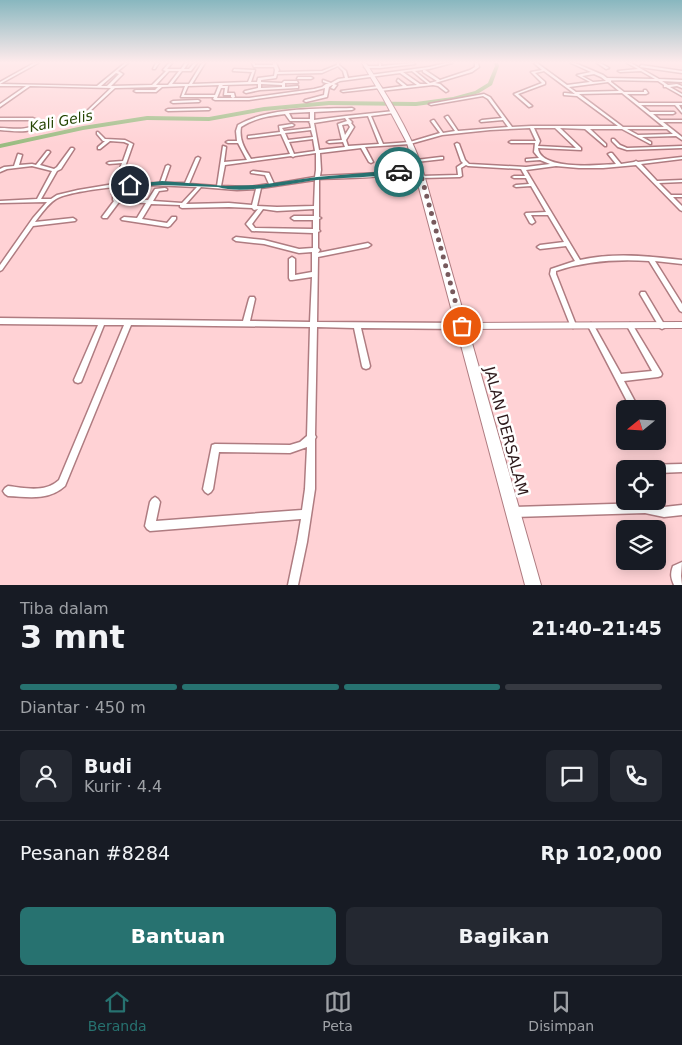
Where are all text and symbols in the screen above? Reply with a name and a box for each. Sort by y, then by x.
water label: Kali Gelis [28,107,94,135]
courier [374,147,424,197]
icon: car [385,158,413,186]
pin [109,164,151,206]
icon: home [116,171,144,199]
pin [441,305,483,347]
icon: bag [448,312,476,340]
street label: JALAN DERSALAM [480,364,532,497]
north arrow [616,400,666,450]
map controls [616,400,666,570]
button: locate [616,460,666,510]
button: layers [616,520,666,570]
text: Tiba dalam [20,599,109,618]
text: 21:40–21:45 [532,617,662,639]
text: 3 mnt [20,618,125,656]
text: Diantar · 450 m [20,698,146,717]
button: person [20,750,72,802]
button: chat [546,750,598,802]
button: phone [610,750,662,802]
text: Budi [84,755,132,777]
text: Kurir · 4.4 [84,777,162,796]
text: Pesanan #8284 [20,842,170,864]
text: Rp 102,000 [541,842,662,864]
button: Bantuan [20,907,336,965]
button: Bagikan [346,907,662,965]
tab: Beranda [88,988,147,1034]
tab: Peta [322,988,353,1034]
tab: Disimpan [528,988,594,1034]

